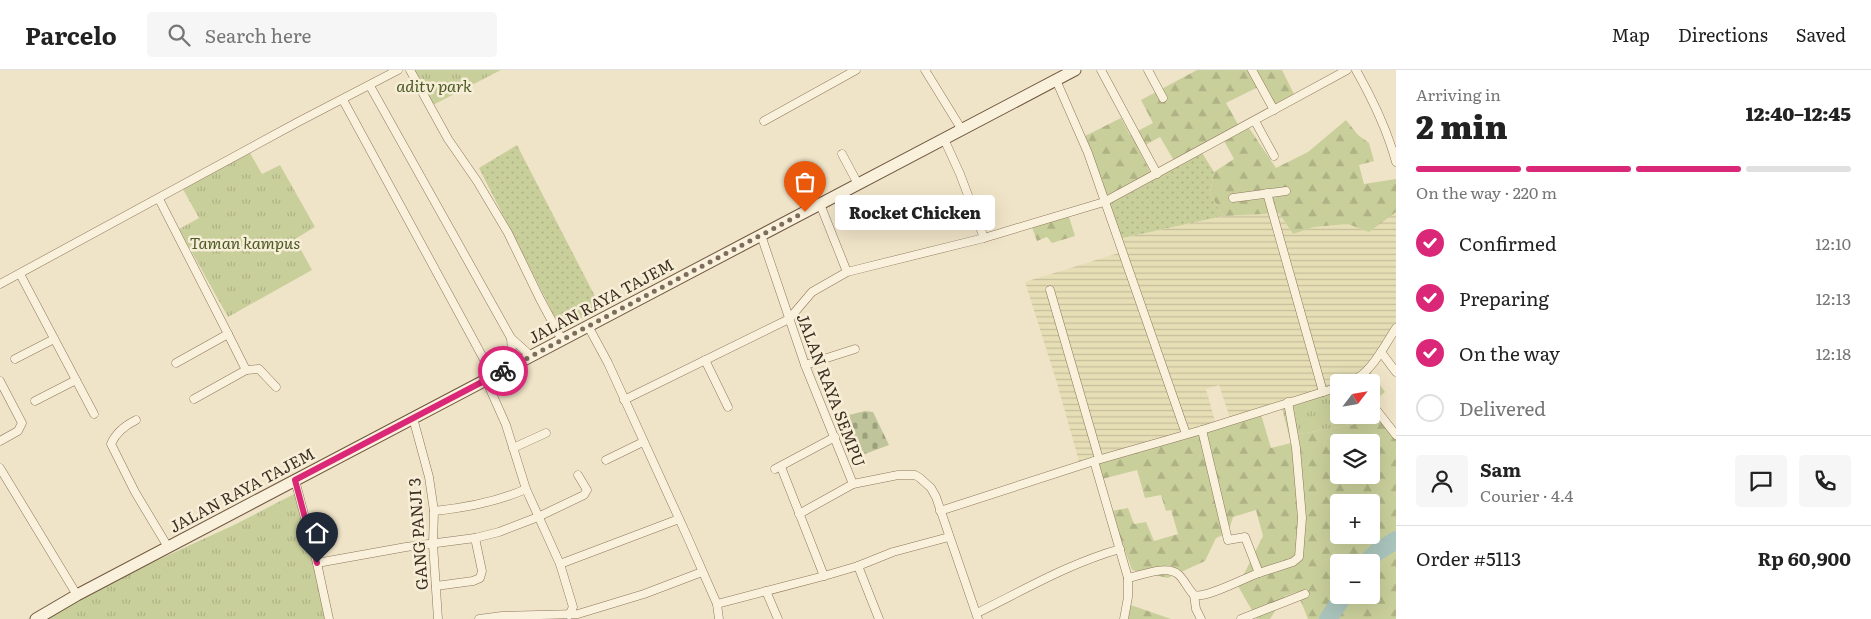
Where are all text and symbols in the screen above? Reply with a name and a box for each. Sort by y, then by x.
search box [147,12,497,57]
text: Parcelo [25,17,117,52]
icon: search [165,21,193,49]
text: Search here [205,21,311,49]
text: Map [1612,21,1650,48]
text: Directions [1678,21,1768,48]
text: Saved [1796,21,1846,48]
park label: aditv park [396,73,472,97]
text: Arriving in [1416,82,1501,106]
text: 12:40–12:45 [1746,99,1851,127]
text: 2 min [1416,101,1508,149]
pin [784,161,826,212]
icon: bag [791,168,819,196]
text: On the way · 220 m [1416,180,1557,204]
callout: Rocket Chicken [835,194,995,230]
text: Rocket Chicken [849,200,981,224]
icon: check [1416,229,1444,257]
text: Confirmed [1459,229,1557,257]
park label: Taman kampus [190,230,300,254]
text: 12:10 [1815,231,1851,255]
street label: JALAN RAYA TAJEM [524,252,677,349]
icon: check [1416,284,1444,312]
text: Preparing [1459,284,1549,312]
text: 12:13 [1816,286,1851,310]
street label: JALAN RAYA SEMPU [792,309,872,470]
icon: check [1416,339,1444,367]
text: On the way [1459,339,1560,367]
text: 12:18 [1816,341,1851,365]
courier [478,346,528,396]
icon: bike [489,357,517,385]
north arrow [1330,374,1380,424]
map controls [1330,374,1380,604]
text: Delivered [1459,394,1546,422]
button: layers [1330,434,1380,484]
street label: JALAN RAYA TAJEM [165,441,318,538]
button: person [1416,455,1468,507]
text: Sam [1480,455,1521,483]
button: chat [1735,455,1787,507]
button: phone [1799,455,1851,507]
street label: GANG PANJI 3 [401,477,433,591]
text: Courier · 4.4 [1480,483,1573,507]
button: + [1330,494,1380,544]
pin [296,512,338,563]
icon: home [303,519,331,547]
text: Order #5113 [1416,544,1521,572]
text: Rp 60,900 [1757,544,1851,572]
button: − [1330,554,1380,604]

